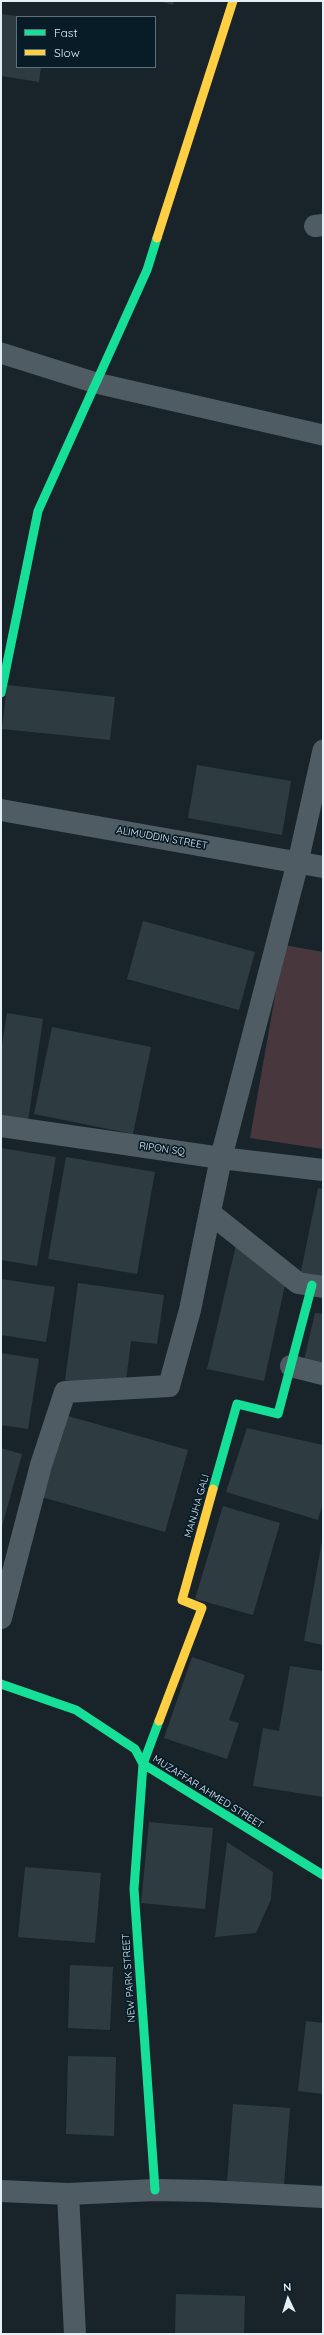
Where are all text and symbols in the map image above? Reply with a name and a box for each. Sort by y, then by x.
legend [16,16,156,68]
text: Fast [54,25,78,40]
text: Slow [54,45,80,60]
street label: ALIMUDDIN STREET [115,824,209,852]
street label: RIPON SQ [138,1140,186,1158]
street label: MANJHA GALI [182,1473,212,1539]
street label: MUZAFFAR AHMED STREET [150,1753,266,1831]
street label: NEW PARK STREET [120,1933,138,2023]
north arrow [268,2279,308,2319]
text: N [283,2280,292,2294]

